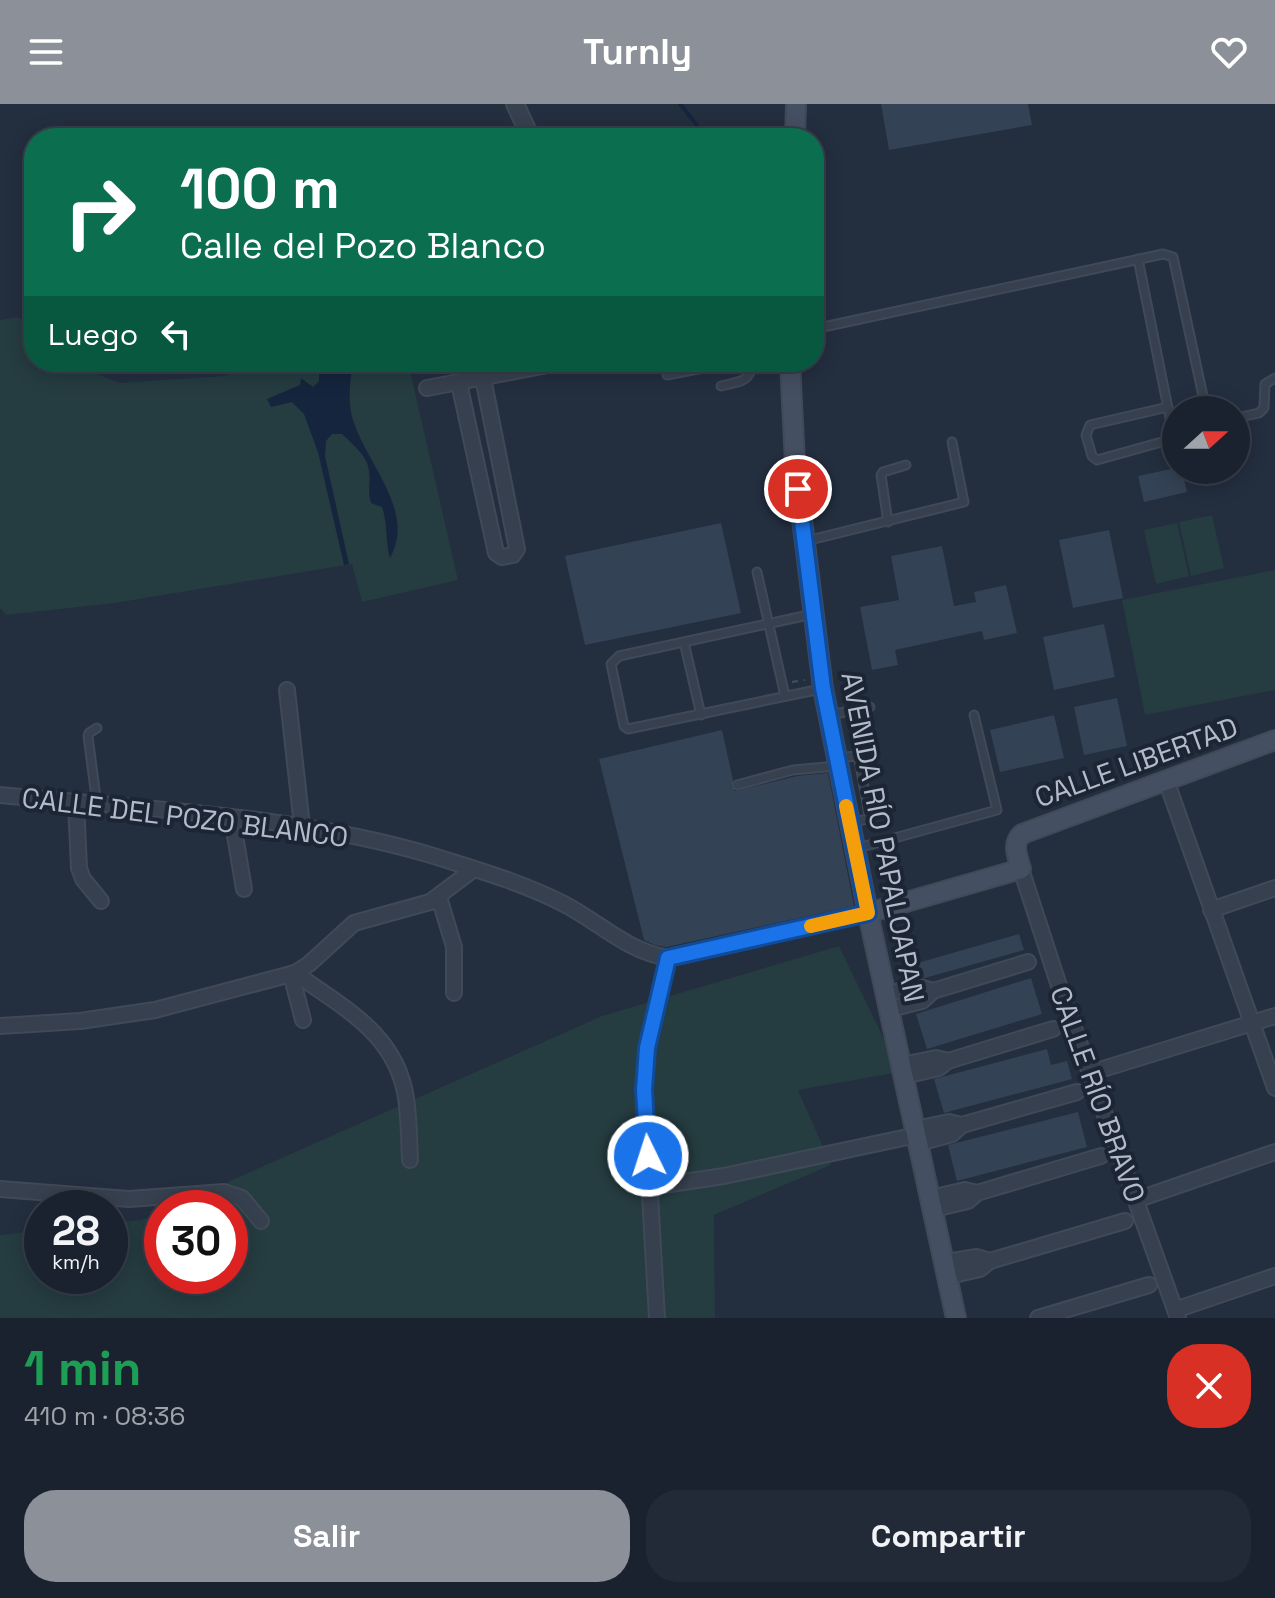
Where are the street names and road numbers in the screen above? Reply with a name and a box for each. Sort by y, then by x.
street label: AVENIDA RÍO PAPALOAPAN [833,669,933,1005]
street label: CALLE LIBERTAD [1030,709,1242,815]
street label: CALLE DEL POZO BLANCO [20,779,350,855]
street label: CALLE RÍO BRAVO [1042,981,1154,1207]

